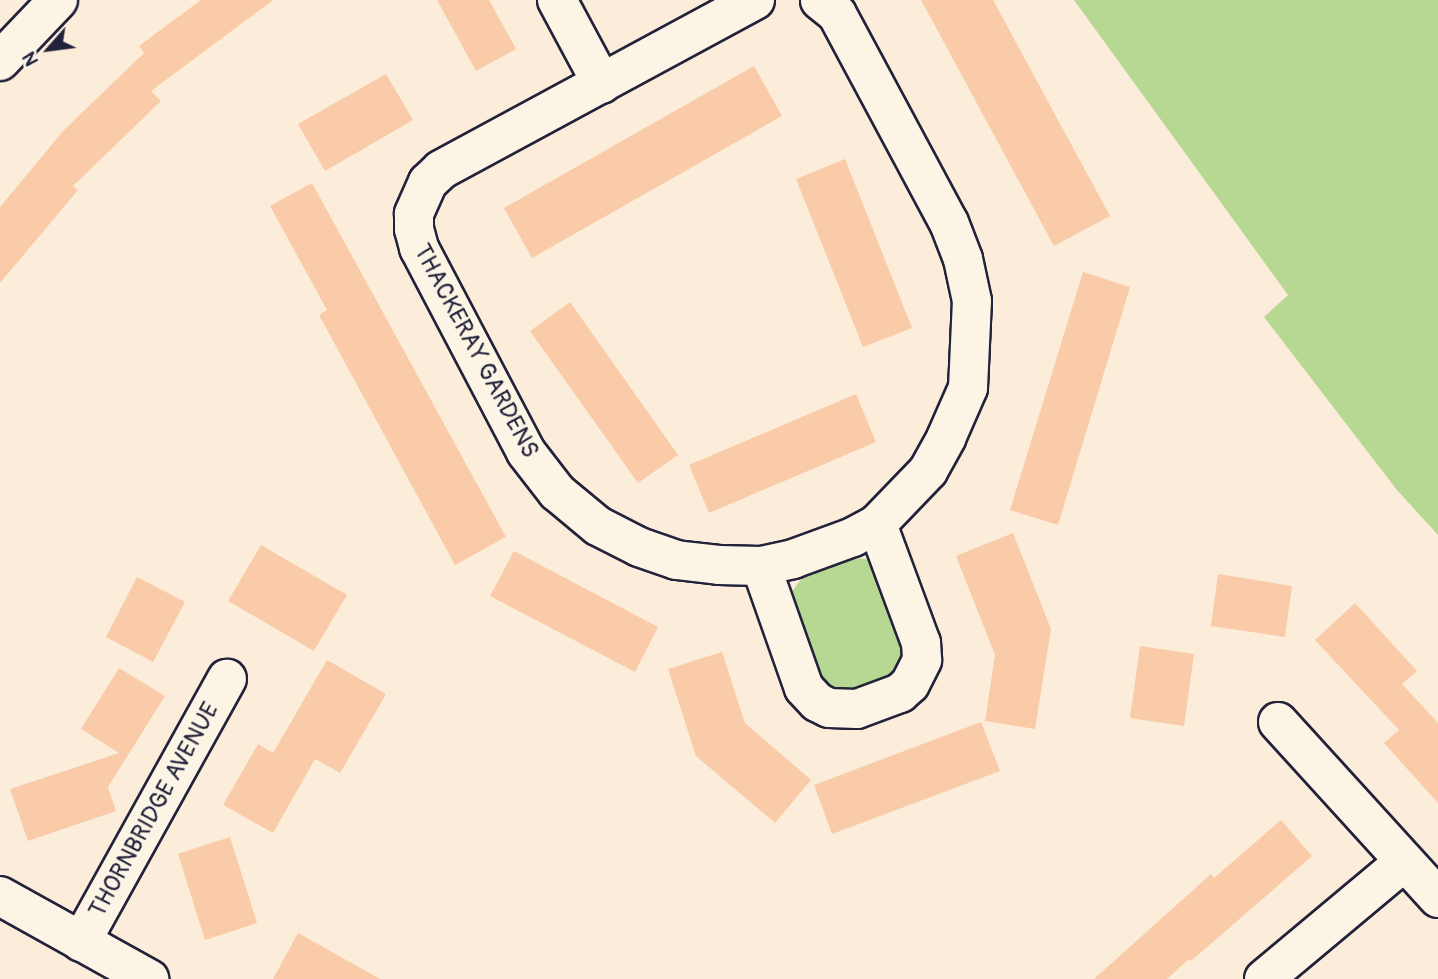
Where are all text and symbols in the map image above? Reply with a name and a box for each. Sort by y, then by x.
north arrow [14,14,84,84]
text: N [17,48,44,70]
street label: THACKERAY GARDENS [407,239,545,463]
street label: THORNBRIDGE AVENUE [83,698,225,922]

